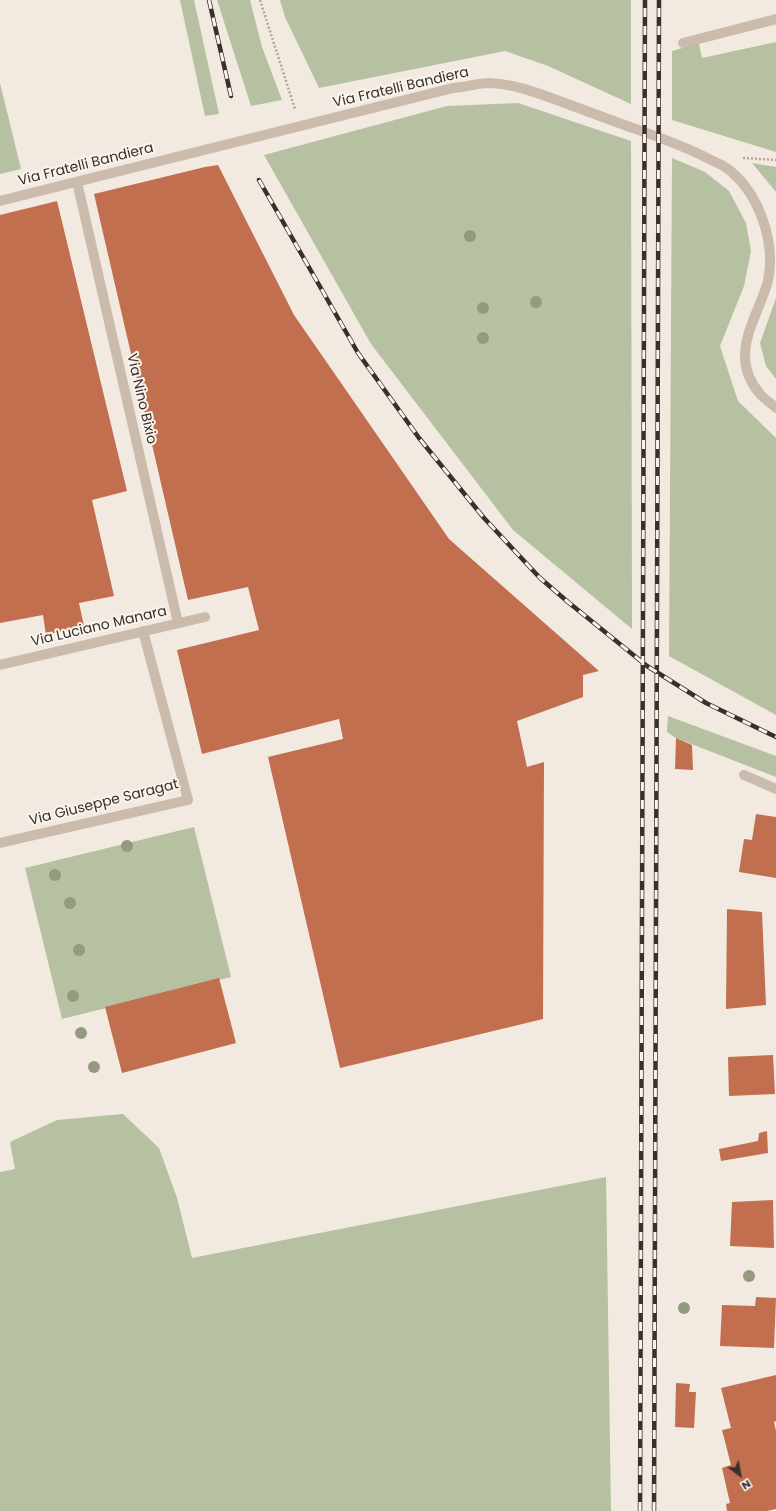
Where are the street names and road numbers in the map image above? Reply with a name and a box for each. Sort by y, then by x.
street label: Via Fratelli Bandiera [331,64,471,112]
street label: Via Fratelli Bandiera [17,140,155,190]
street label: Via Nino Bixio [122,352,160,446]
street label: Via Luciano Manara [29,603,169,651]
street label: Via Giuseppe Saragat [28,776,180,830]

